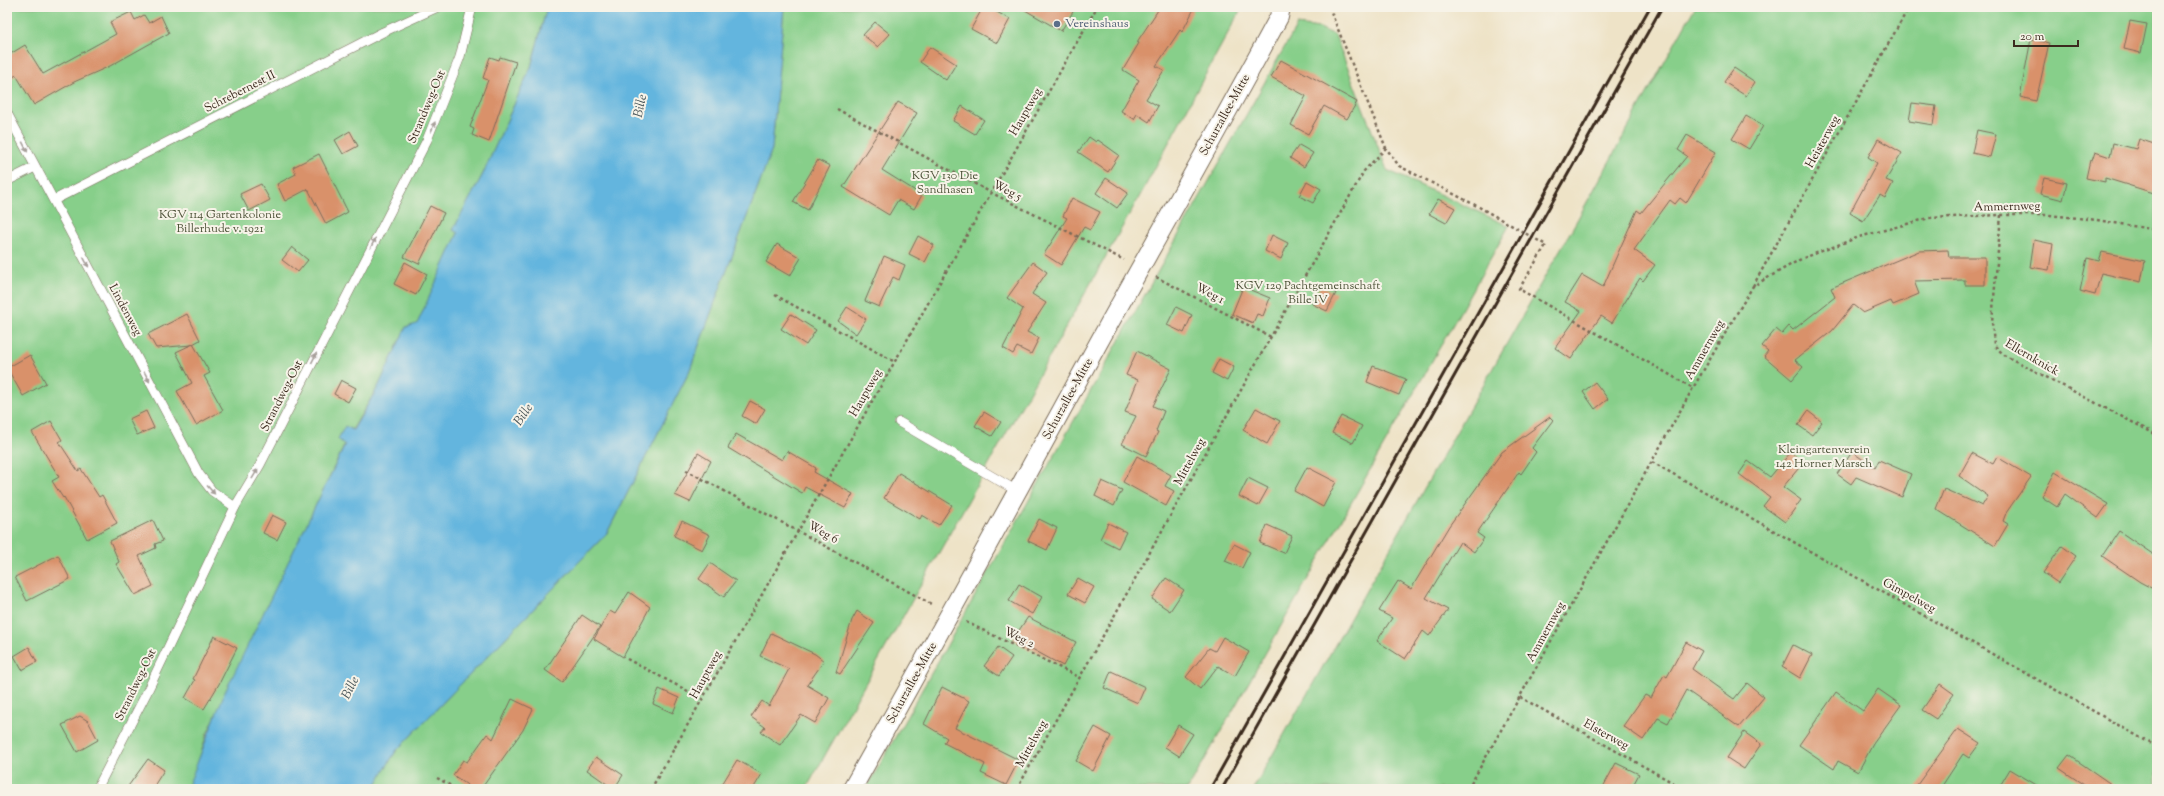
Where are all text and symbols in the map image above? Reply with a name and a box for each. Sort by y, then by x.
place label: Vereinshaus [1065,15,1129,33]
marker: Vereinshaus [1052,19,1062,29]
scale bar [2014,22,2078,48]
text: 20 m [2020,28,2045,46]
street label: Schrebernest II [201,66,279,118]
street label: Strandweg-Ost [403,68,451,146]
street label: Schurzallee-Mitte [1195,71,1255,159]
street label: Hauptweg [1005,85,1047,139]
water label: Bille [630,93,652,119]
street label: Heisterweg [1801,112,1845,172]
one-way arrow [429,121,436,133]
one-way arrow [21,142,28,153]
park label: KGV 130 Die Sandhasen [912,167,979,199]
street label: Weg 5 [989,176,1025,206]
street label: Ammernweg [1974,197,2040,217]
park label: KGV 114 Gartenkolonie Billerhude v. 1921 [159,206,281,238]
one-way arrow [370,237,377,248]
one-way arrow [83,256,90,268]
park label: KGV 129 Pachtgemeinschaft Bille IV [1236,277,1380,309]
street label: Weg 1 [1192,279,1228,309]
street label: Lindenweg [104,281,146,339]
street label: Ammernweg [1681,317,1729,383]
street label: Ellernknick [2002,335,2063,381]
one-way arrow [311,353,317,364]
street label: Schurzallee-Mitte [1038,355,1098,443]
street label: Strandweg-Ost [256,357,308,435]
street label: Hauptweg [845,366,887,420]
one-way arrow [144,371,150,383]
water label: Bille [510,400,538,430]
street label: Mittelweg [1170,435,1210,489]
park label: Kleingartenverein 142 Horner Marsch [1776,441,1872,473]
one-way arrow [251,468,258,480]
one-way arrow [206,485,215,495]
street label: Weg 6 [805,517,841,549]
street label: Gimpelweg [1879,574,1939,618]
street label: Ammernweg [1522,598,1570,665]
street label: Weg 2 [1001,623,1038,653]
street label: Schurzallee-Mitte [882,639,942,727]
street label: Strandweg-Ost [111,646,161,724]
street label: Hauptweg [685,648,727,702]
water label: Bille [338,674,364,702]
street label: Elsterweg [1580,715,1632,755]
street label: Mittelweg [1012,717,1052,771]

